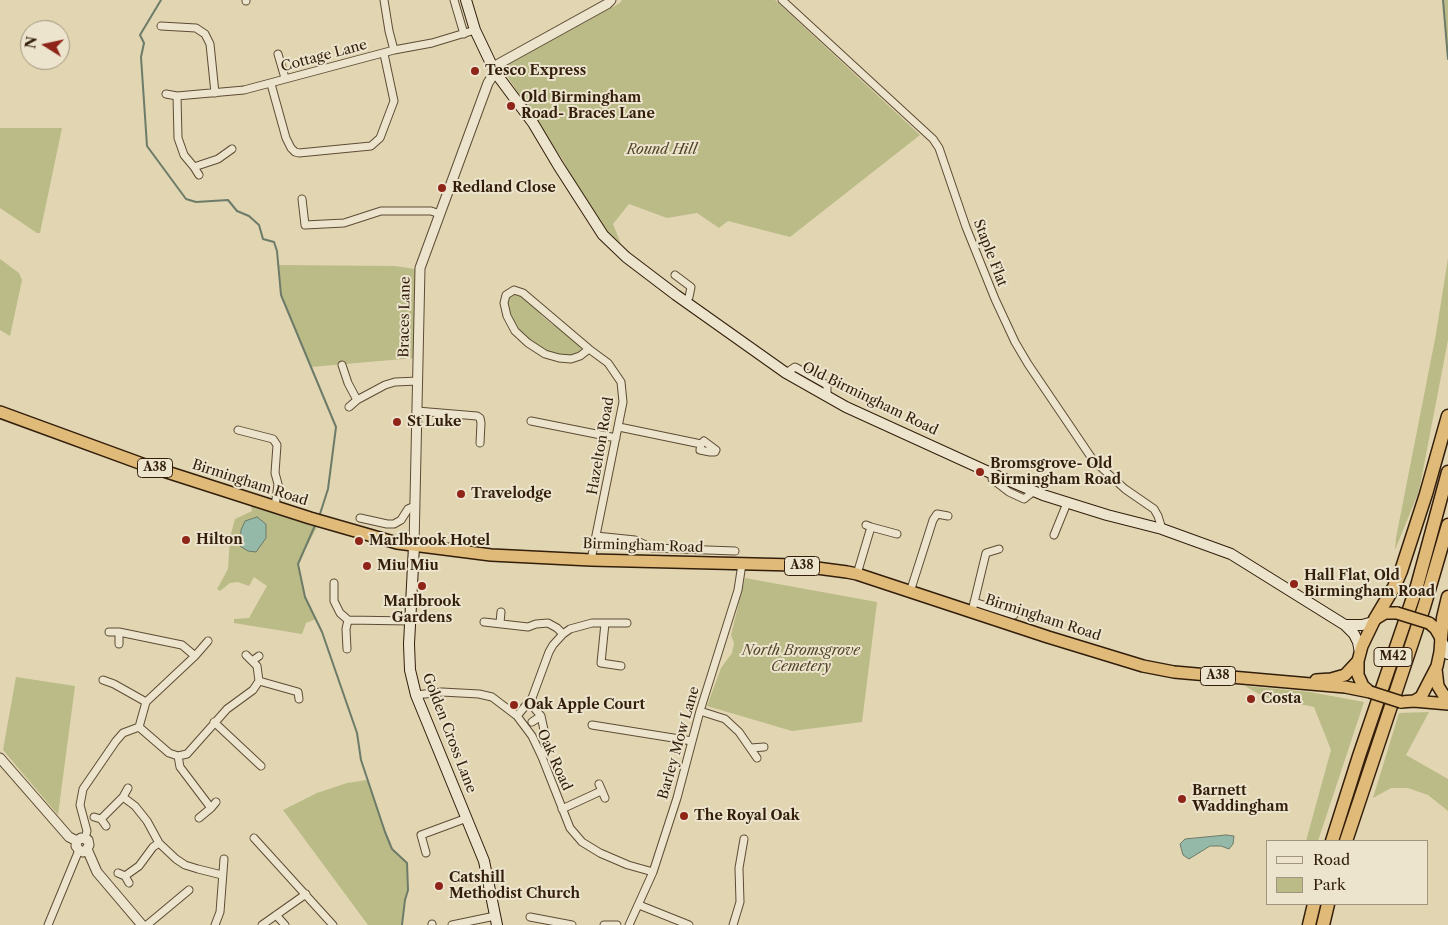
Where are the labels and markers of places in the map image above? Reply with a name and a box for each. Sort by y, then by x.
place label: Tesco Express [485,63,586,79]
marker: Tesco Express [469,65,481,77]
place label: Old Birmingham Road- Braces Lane [521,90,655,122]
marker: Old Birmingham Road- Braces Lane [505,100,517,112]
place label: Redland Close [452,180,556,196]
marker: Redland Close [436,182,448,194]
place label: St Luke [407,414,461,430]
marker: St Luke [391,416,403,428]
place label: Bromsgrove- Old Birmingham Road [990,456,1121,488]
marker: Bromsgrove- Old Birmingham Road [974,466,986,478]
place label: Travelodge [471,486,552,502]
marker: Travelodge [455,488,467,500]
place label: Hilton [196,532,243,548]
place label: Marlbrook Hotel [369,533,490,549]
marker: Hilton [180,534,192,546]
marker: Marlbrook Hotel [353,535,365,547]
place label: Miu Miu [377,558,439,574]
marker: Miu Miu [361,560,373,572]
place label: Hall Flat, Old Birmingham Road [1304,568,1435,600]
marker: Hall Flat, Old Birmingham Road [1288,578,1300,590]
marker: Marlbrook Gardens [416,580,428,592]
place label: Marlbrook Gardens [383,594,461,626]
place label: Costa [1261,691,1301,707]
marker: Costa [1245,693,1257,705]
place label: Oak Apple Court [524,697,645,713]
marker: Oak Apple Court [508,699,520,711]
place label: Barnett Waddingham [1192,783,1289,816]
marker: Barnett Waddingham [1176,793,1188,805]
place label: The Royal Oak [694,808,800,824]
marker: The Royal Oak [678,810,690,822]
place label: Catshill Methodist Church [449,870,580,902]
marker: Catshill Methodist Church [433,880,445,892]

